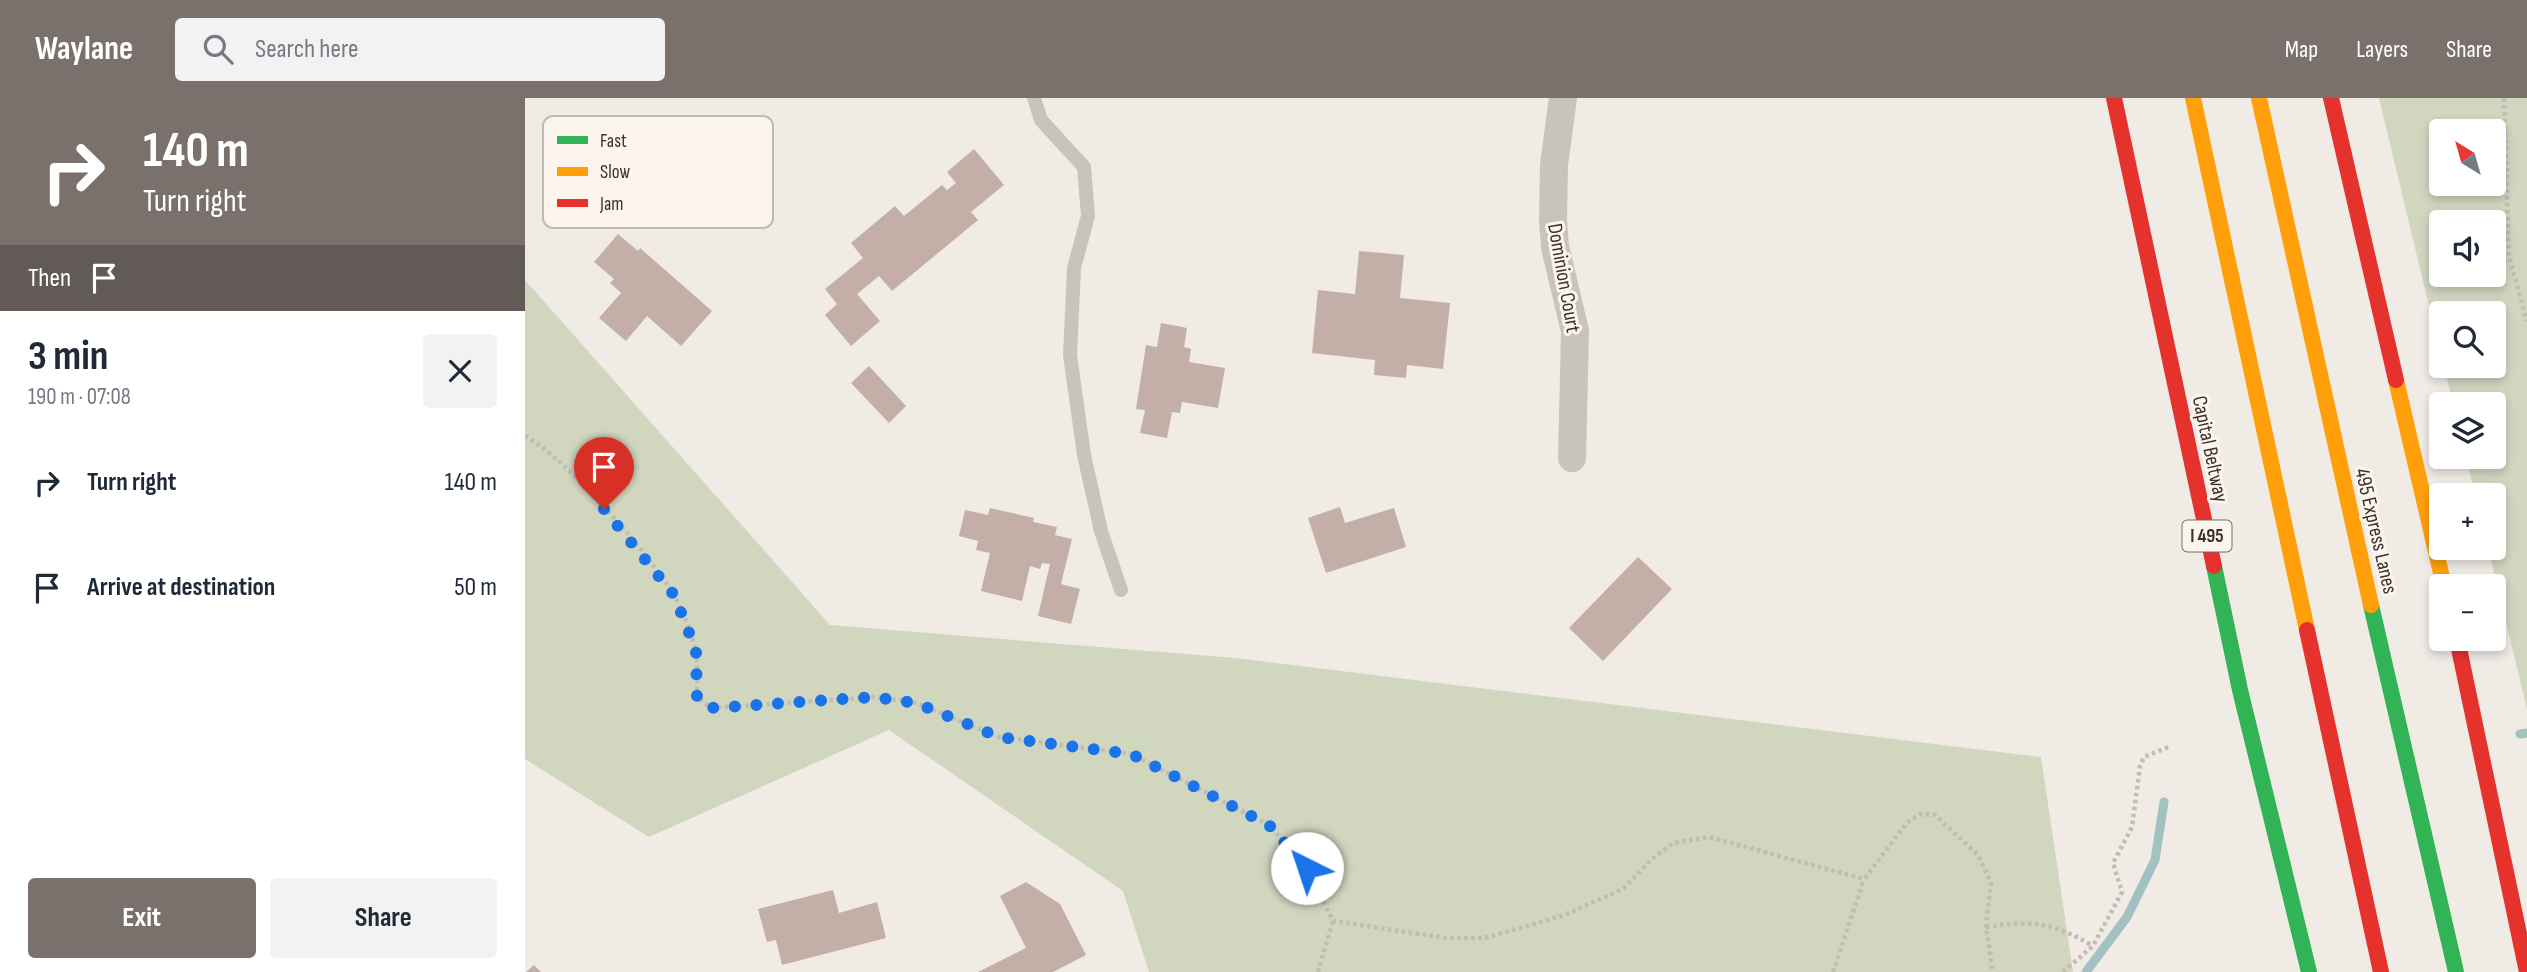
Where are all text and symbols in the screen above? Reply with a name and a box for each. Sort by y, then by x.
search box [175,18,665,81]
text: Waylane [35,29,133,69]
icon: search [199,30,237,68]
text: Search here [255,34,358,65]
text: Map [2285,35,2318,64]
text: Layers [2356,35,2408,64]
text: Share [2446,35,2492,64]
legend [543,116,773,228]
north arrow [2429,119,2506,196]
map controls [2429,119,2506,651]
text: 140 m [143,122,249,181]
icon: right [28,126,119,217]
text: Fast [600,130,627,153]
text: Slow [600,161,630,184]
text: Turn right [143,182,247,221]
text: Jam [599,193,623,216]
button: sound [2429,210,2506,287]
street label: Dominion Court [1542,221,1586,335]
icon: arrive [85,259,123,297]
text: Then [28,263,71,294]
button: search [2429,301,2506,378]
text: 3 min [28,331,108,382]
button: close [423,334,497,408]
text: 190 m · 07:08 [28,383,131,411]
button: layers [2429,392,2506,469]
street label: Capital Beltway [2187,394,2233,504]
pin [574,437,634,509]
icon: arrive [585,448,623,486]
icon: right [28,464,66,502]
street label: 495 Express Lanes [2349,466,2403,596]
text: Turn right [87,467,176,498]
text: 140 m [445,467,497,498]
button: + [2429,483,2506,560]
road number: I 495 [2183,520,2231,551]
icon: arrive [28,569,66,607]
text: Arrive at destination [87,572,275,603]
text: 50 m [454,572,497,603]
button: − [2429,574,2506,651]
position arrow [1270,831,1344,905]
button: Exit [28,878,256,958]
button: Share [270,878,497,958]

